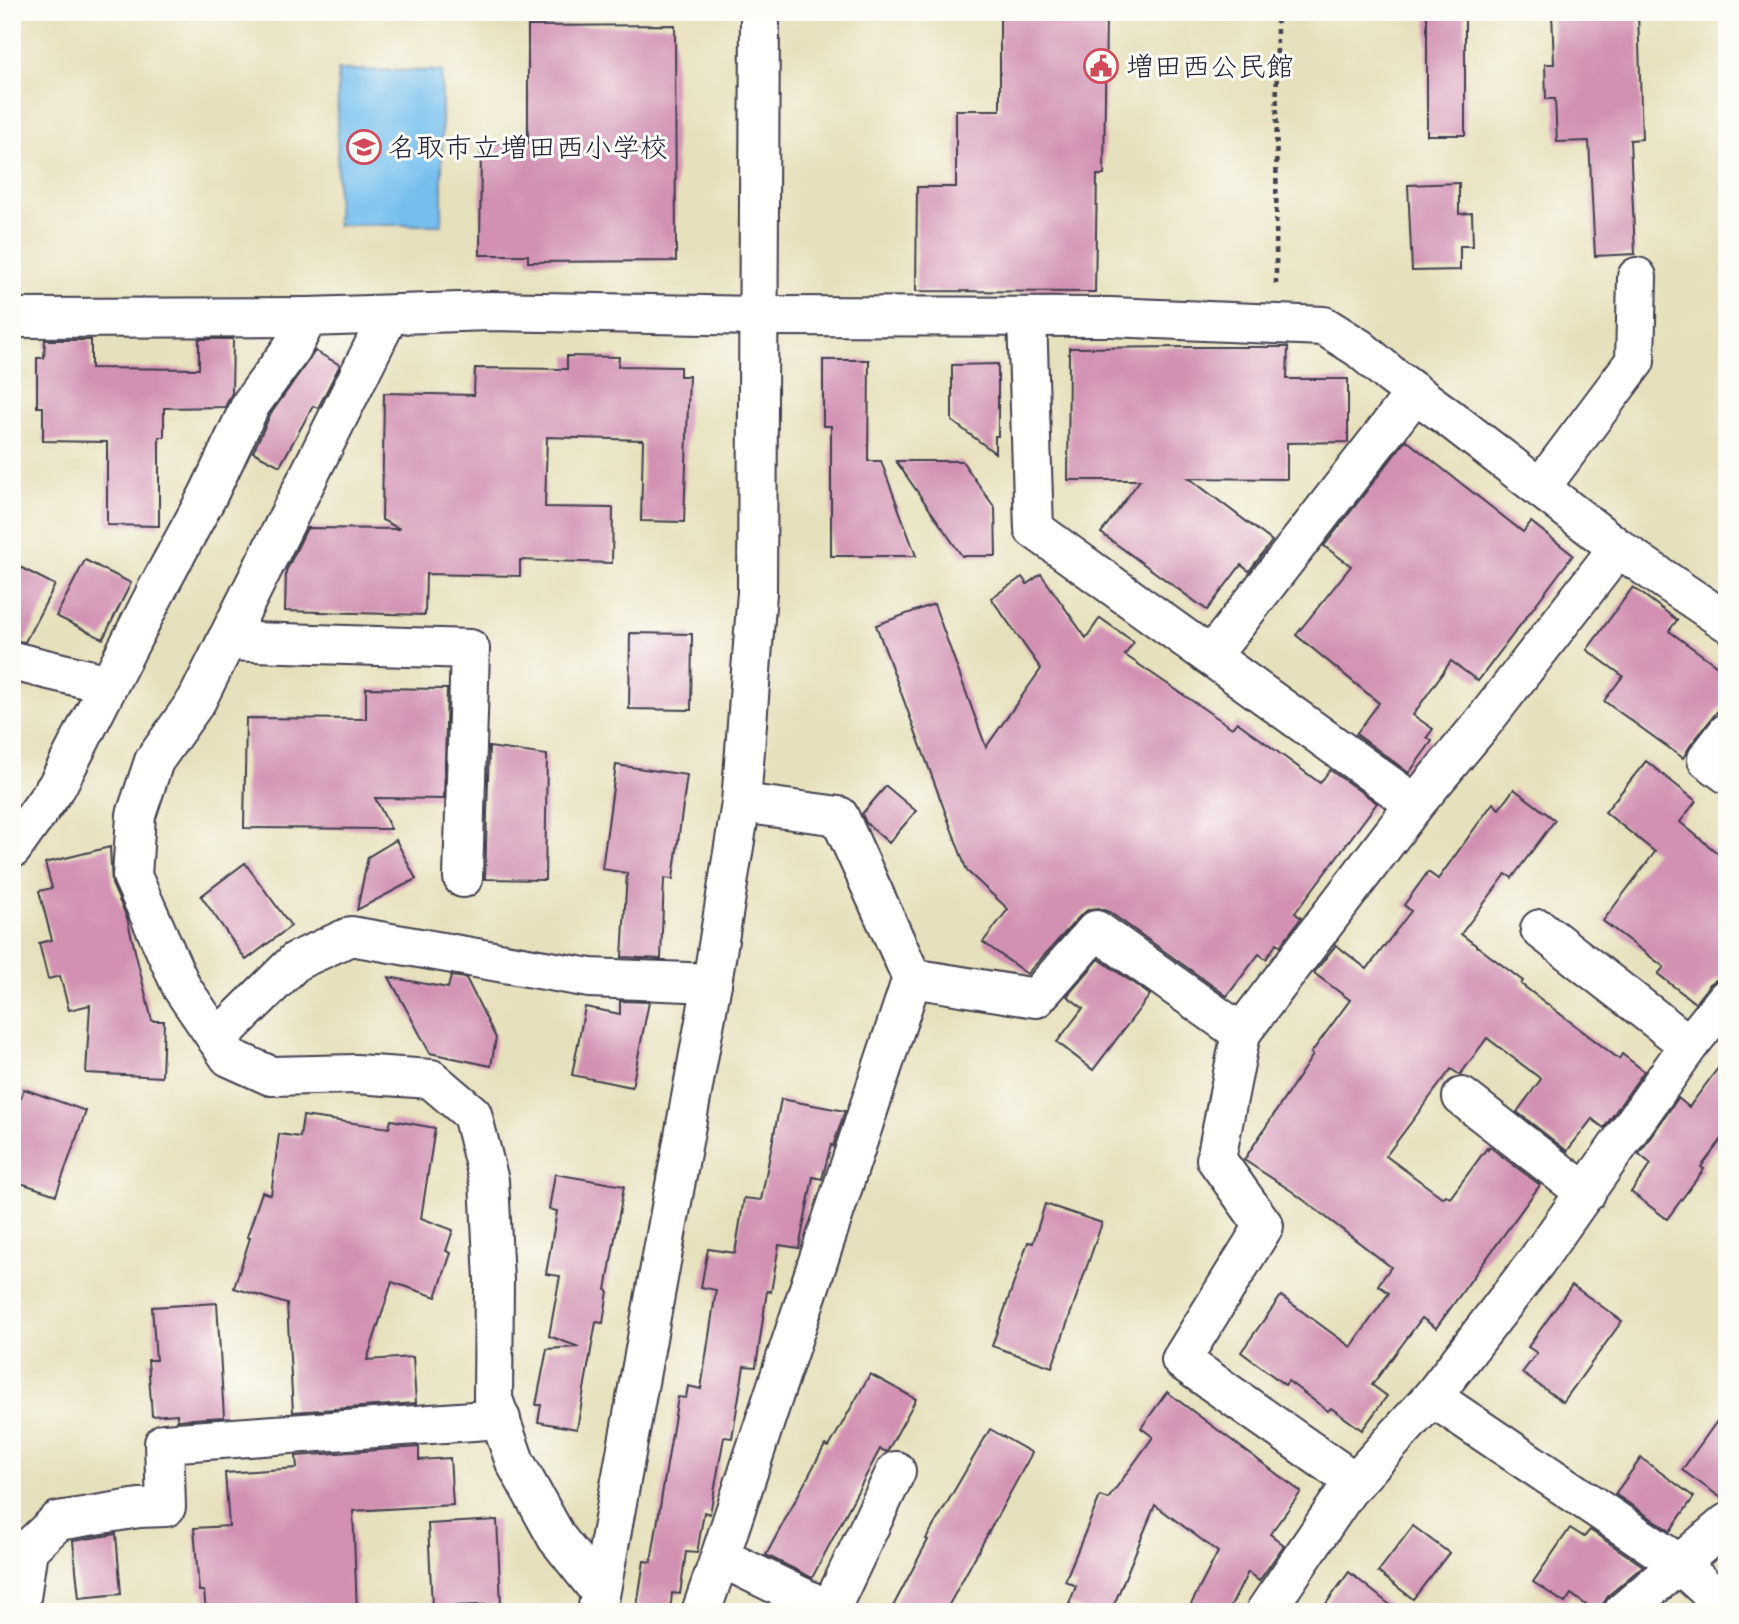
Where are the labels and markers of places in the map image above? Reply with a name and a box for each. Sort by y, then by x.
public building icon: 増田西公民館 [1082,47,1120,85]
place label: 増田西公民館 [1126,49,1294,84]
school or university icon: 名取市立増田西小学校 [345,128,383,166]
place label: 名取市立増田西小学校 [388,130,668,165]

